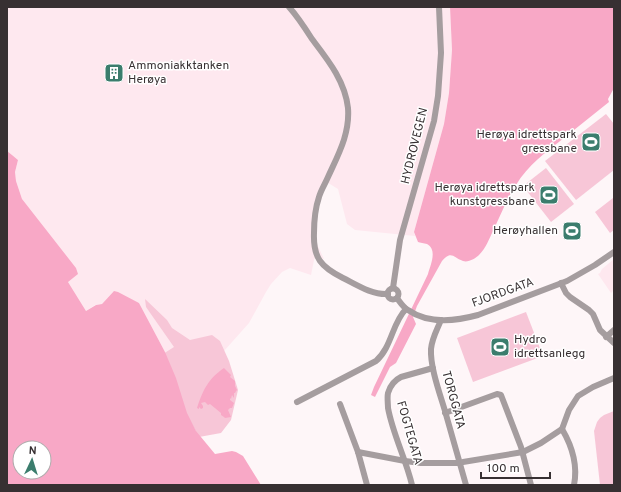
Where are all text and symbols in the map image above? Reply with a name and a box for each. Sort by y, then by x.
place label: Ammoniakktanken Herøya [128,58,229,88]
building icon: Ammoniakktanken Herøya [103,62,125,84]
street label: HYDROVEGEN [398,106,432,186]
place label: Herøya idrettspark gressbane [476,127,577,157]
sports icon: Herøya idrettspark gressbane [580,131,602,153]
place label: Herøya idrettspark kunstgressbane [434,180,535,210]
sports icon: Herøya idrettspark kunstgressbane [538,184,560,206]
sports icon: Herøyhallen [561,220,583,242]
place label: Herøyhallen [493,223,558,239]
street label: FJORDGATA [470,274,536,312]
place label: Hydro idrettsanlegg [514,332,585,362]
sports icon: Hydro idrettsanlegg [489,336,511,358]
street label: TORGGATA [438,369,468,431]
street label: FOGTEGATA [392,399,426,467]
north arrow [12,440,52,480]
text: N [28,444,37,458]
scale bar [481,454,550,480]
text: 100 m [487,461,520,477]

